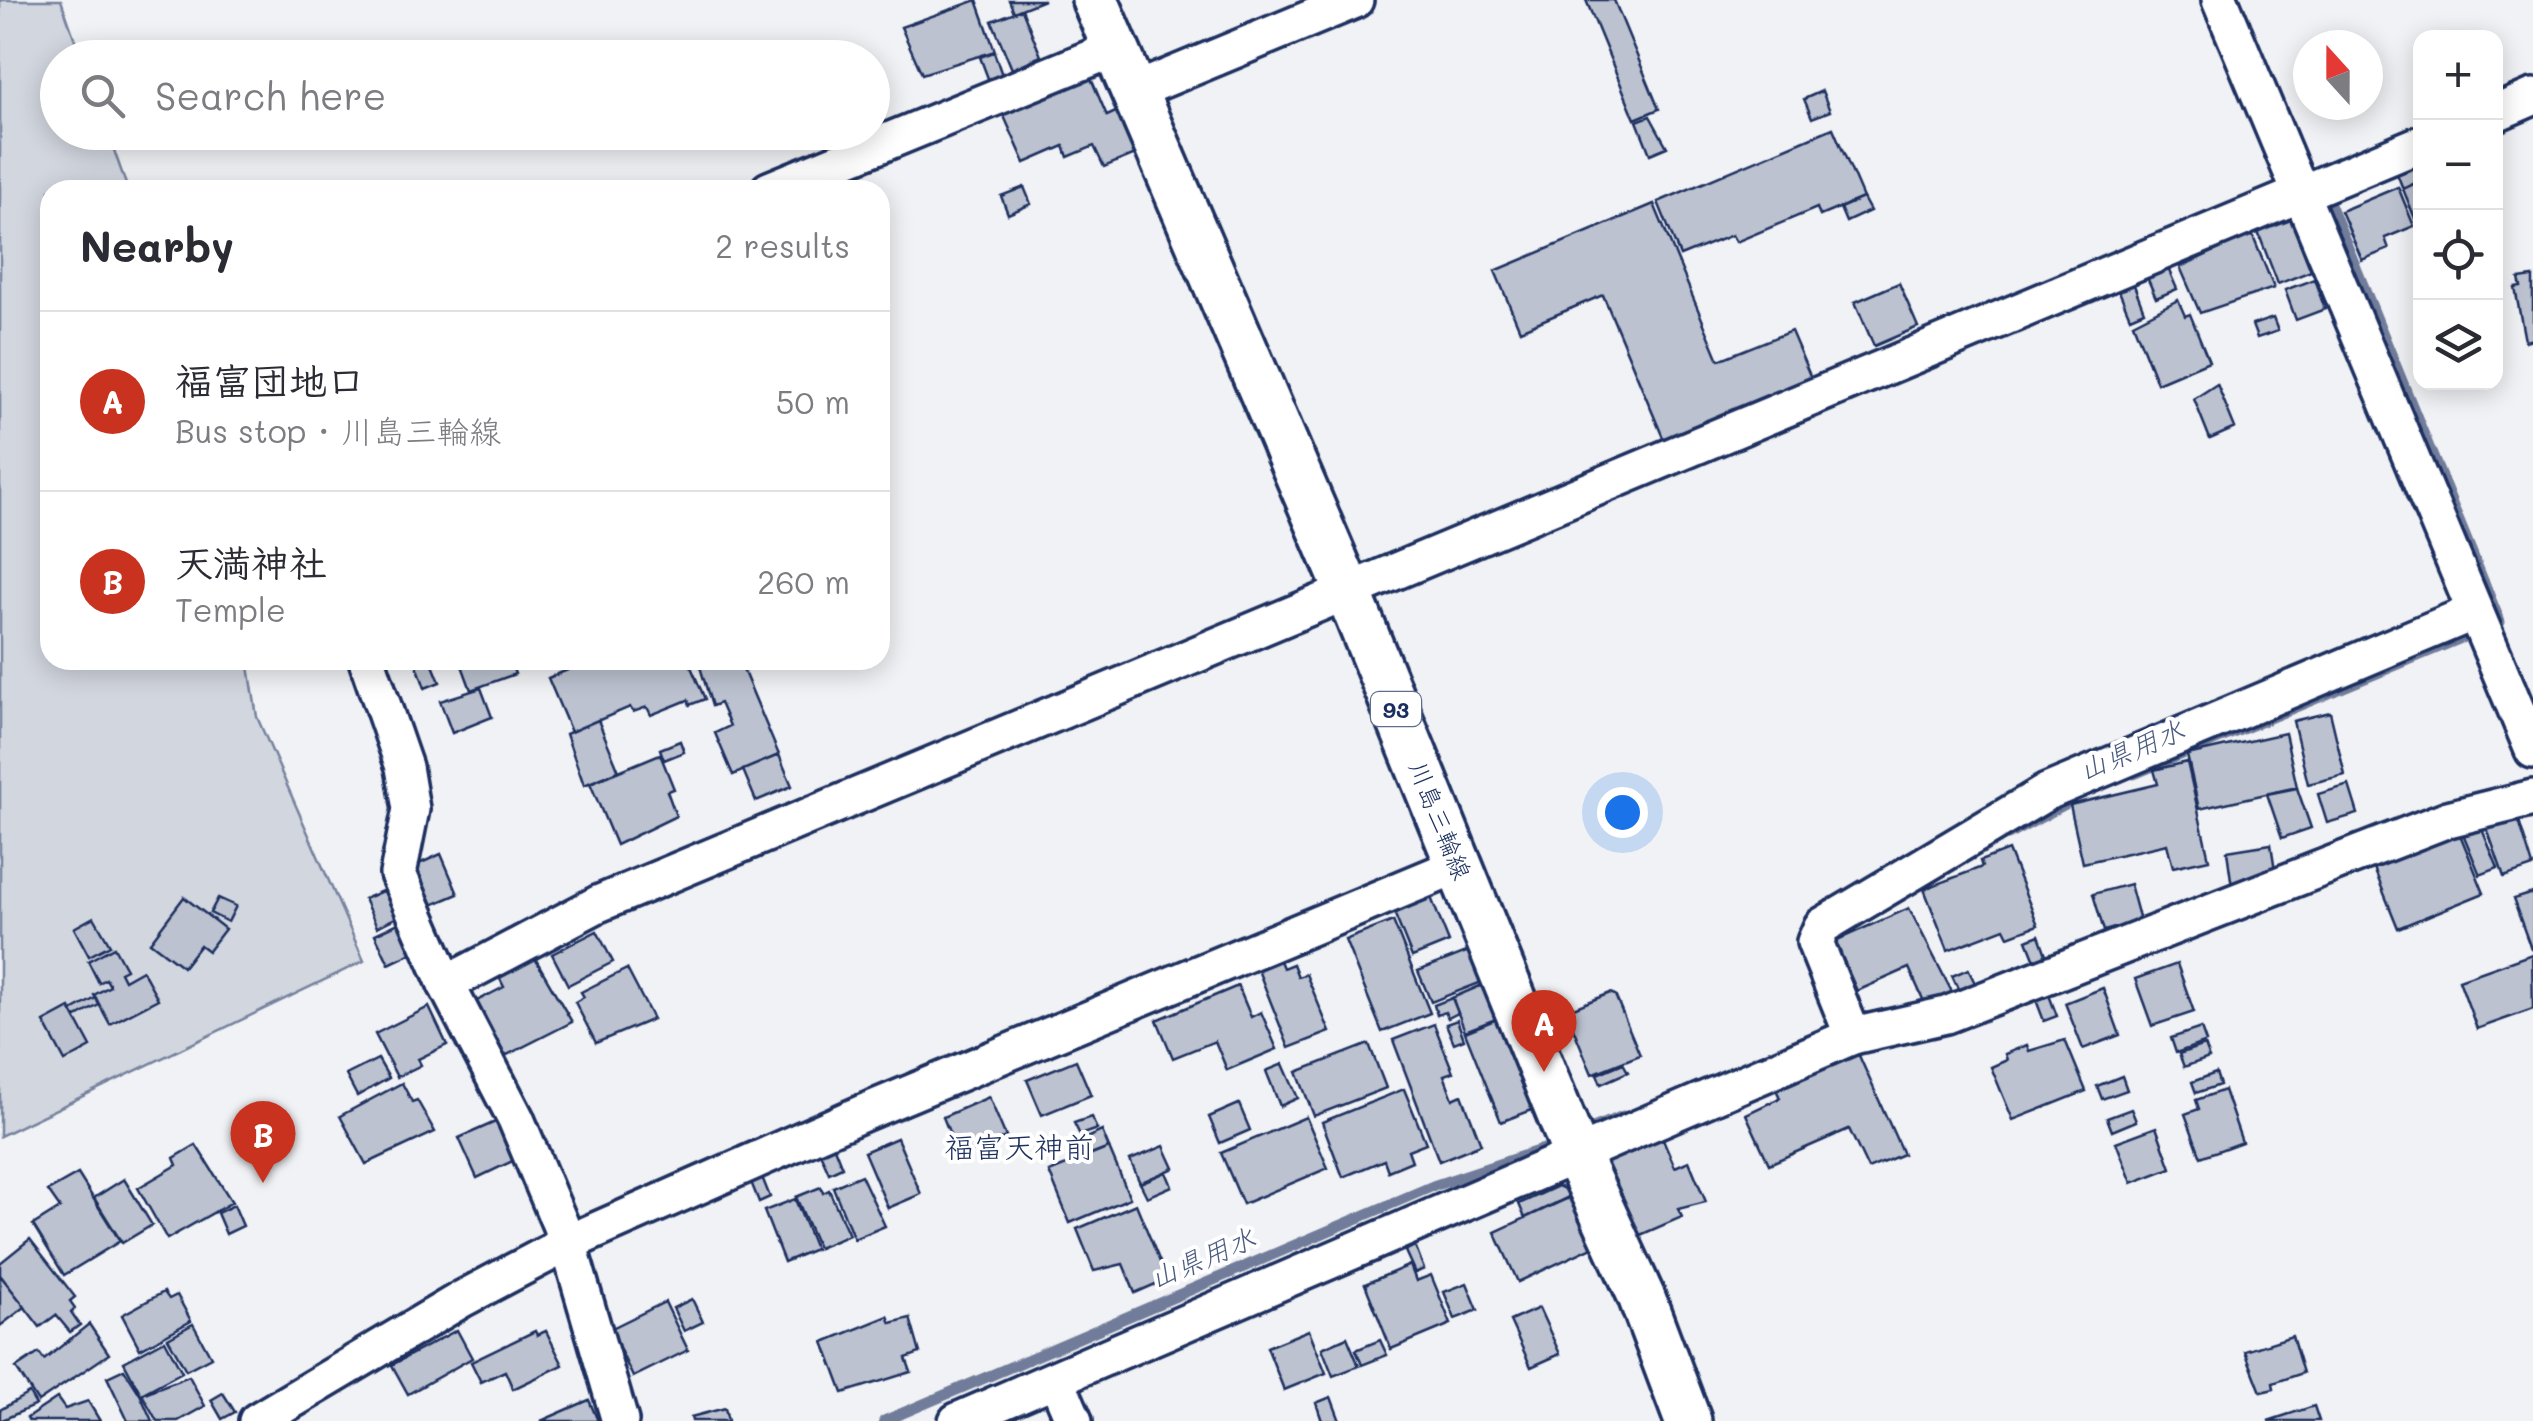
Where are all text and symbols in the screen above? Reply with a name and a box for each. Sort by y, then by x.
north arrow [2293,30,2383,120]
map controls [2413,30,2503,390]
button: + [2413,30,2503,120]
search box [40,40,890,150]
icon: search [75,68,130,123]
text: Search here [155,70,386,120]
button: − [2413,120,2503,210]
button: locate [2413,210,2503,300]
text: Nearby [80,218,234,273]
text: 2 results [715,224,850,266]
button: layers [2413,300,2503,390]
text: 福富団地口 [175,355,365,405]
text: A [101,380,124,422]
text: 50 m [776,380,850,422]
text: Bus stop · 川島三輪線 [175,409,501,451]
text: 天満神社 [175,537,327,587]
text: B [102,560,123,602]
text: 260 m [757,560,850,602]
text: Temple [175,588,286,630]
road number: 93 [1371,692,1421,726]
water label: 山県用水 [2072,711,2190,787]
street label: 川島三輪線 [1403,756,1479,884]
your location [1597,787,1648,838]
pin: A [1512,990,1576,1072]
pin: B [230,1100,296,1183]
district label: 福富天神前 [944,1126,1094,1166]
water label: 山県用水 [1143,1219,1261,1295]

